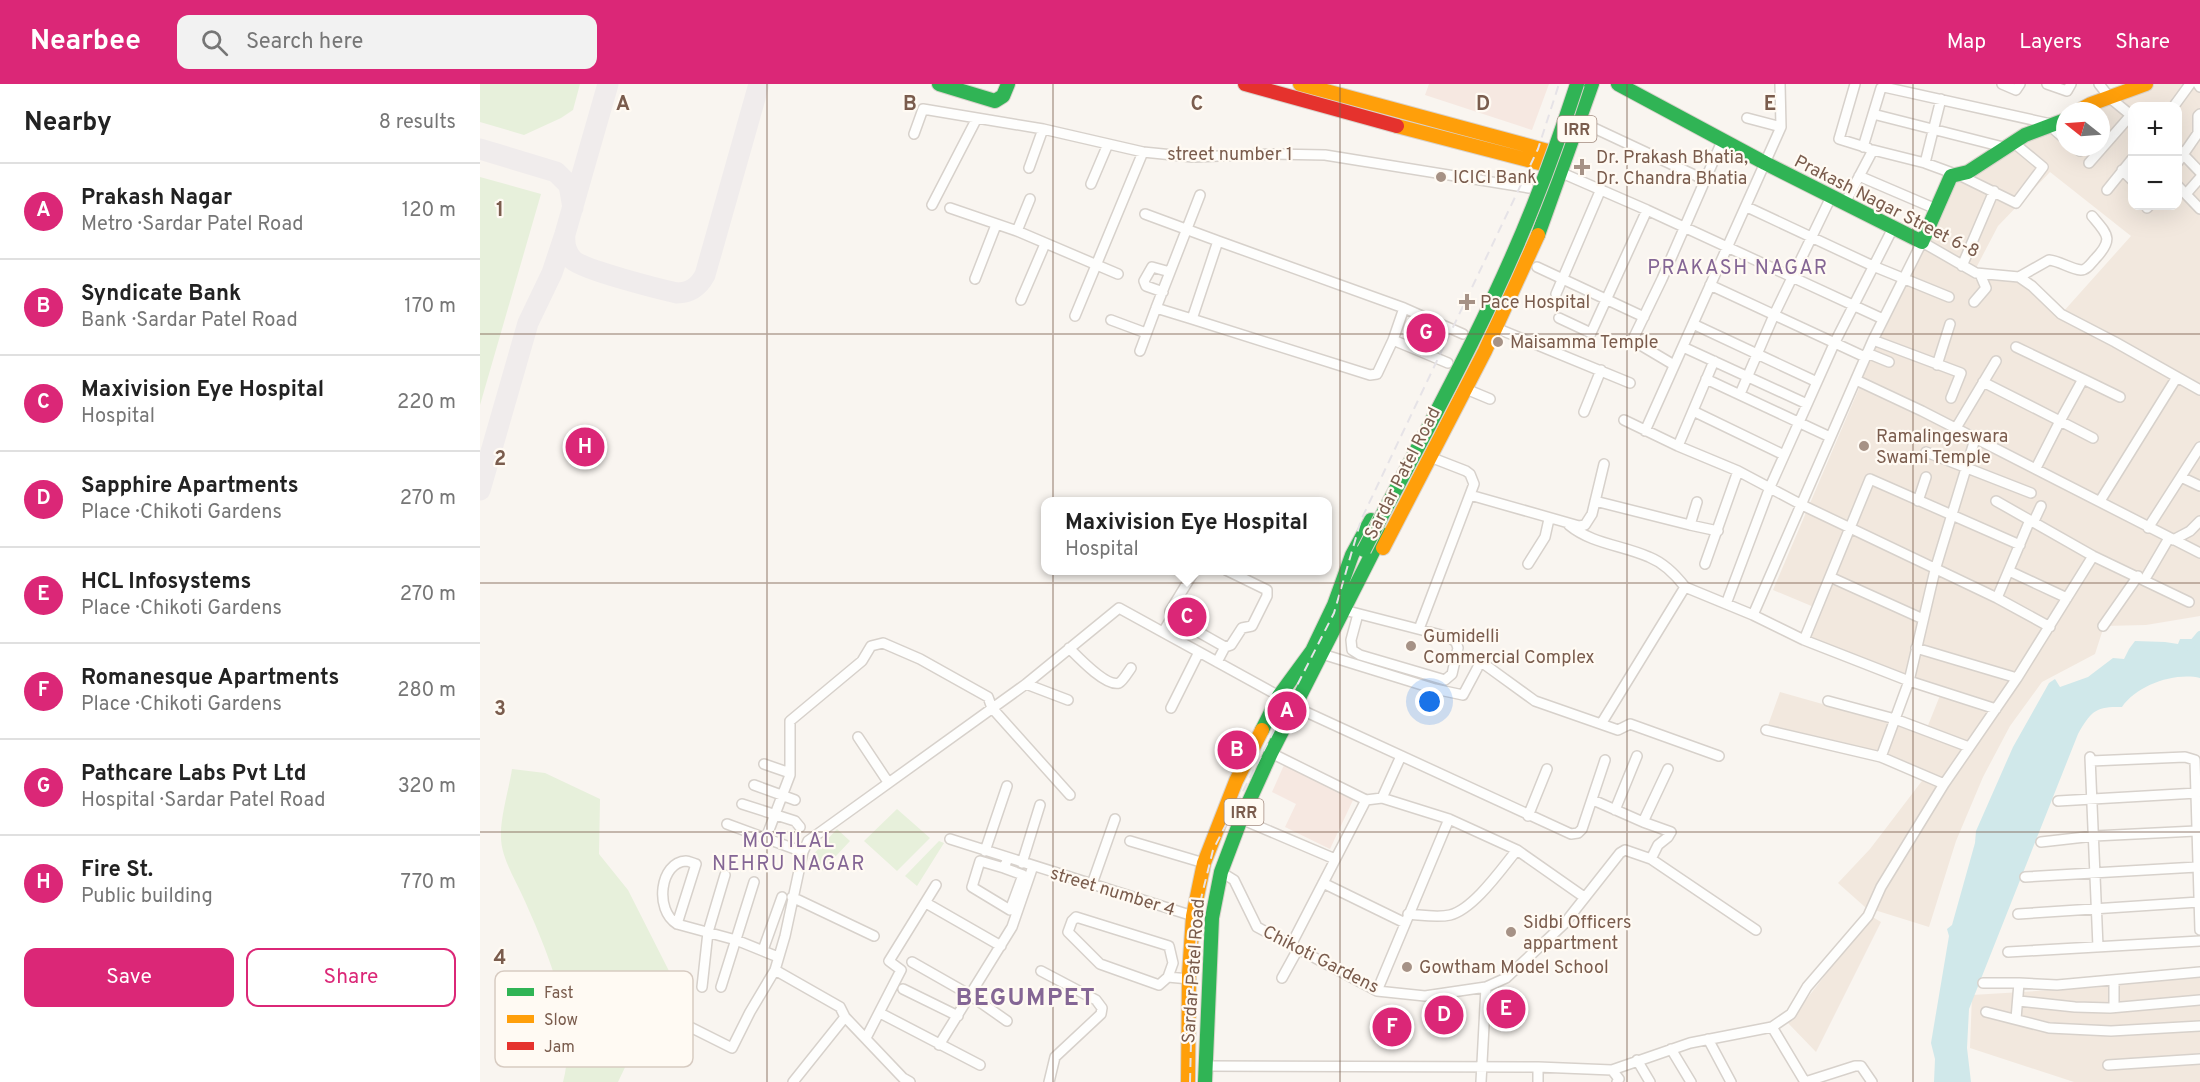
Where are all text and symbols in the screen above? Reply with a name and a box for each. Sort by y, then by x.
search box [177,15,597,69]
text: Nearbee [30,24,141,60]
icon: search [198,26,231,59]
text: Search here [246,29,363,56]
text: Map [1947,29,1986,56]
text: Layers [2019,29,2082,56]
text: Share [2115,29,2170,56]
text: A [616,92,630,118]
text: B [903,92,917,118]
text: C [1191,92,1203,118]
text: D [1476,92,1490,118]
text: E [1764,92,1776,118]
north arrow [2056,102,2110,156]
map controls [2128,102,2182,210]
button: + [2128,102,2182,156]
text: Nearby [24,107,112,140]
text: 8 results [379,110,456,136]
road number: IRR [1558,116,1596,142]
street label: street number 1 [1167,144,1293,167]
place label: Dr. Prakash Bhatia, Dr. Chandra Bhatia [1596,147,1748,191]
street label: Prakash Nagar Street 6-8 [1790,151,1983,264]
button: − [2128,156,2182,210]
marker: Dr. Prakash Bhatia, Dr. Chandra Bhatia [1573,158,1591,176]
place label: ICICI Bank [1453,167,1537,190]
marker: ICICI Bank [1434,170,1448,184]
text: Prakash Nagar [81,185,232,212]
text: A [36,198,51,224]
text: 120 m [402,198,456,224]
text: 1 [496,198,504,224]
text: Metro · Sardar Patel Road [81,212,304,238]
district label: PRAKASH NAGAR [1647,256,1829,282]
text: Syndicate Bank [81,281,241,308]
place label: Pace Hospital [1480,292,1590,315]
marker: Pace Hospital [1458,293,1476,311]
text: B [37,294,50,320]
text: 170 m [404,294,456,320]
text: Bank · Sardar Patel Road [81,308,298,334]
pin: G [1406,310,1446,356]
place label: Maisamma Temple [1510,332,1659,355]
marker: Maisamma Temple [1491,335,1505,349]
text: Maxivision Eye Hospital [81,377,324,404]
text: C [37,390,50,416]
text: 220 m [397,390,456,416]
text: Hospital [81,404,155,430]
street label: Sardar Patel Road [1360,404,1447,544]
pin: H [566,424,604,470]
place label: Ramalingeswara Swami Temple [1876,426,2008,470]
marker: Ramalingeswara Swami Temple [1857,439,1871,453]
text: 2 [494,447,506,473]
text: Sapphire Apartments [81,473,299,500]
text: D [36,486,51,512]
text: 270 m [400,486,456,512]
popup [1041,497,1332,575]
text: Place · Chikoti Gardens [81,500,282,526]
text: Maxivision Eye Hospital [1065,510,1308,537]
text: Hospital [1065,537,1139,563]
text: HCL Infosystems [81,569,251,596]
text: E [37,582,50,608]
text: 270 m [400,582,456,608]
pin: C [1168,594,1206,640]
text: Place · Chikoti Gardens [81,596,282,622]
place label: Gumidelli Commercial Complex [1423,626,1595,670]
marker: Gumidelli Commercial Complex [1404,639,1418,653]
text: Romanesque Apartments [81,665,339,692]
text: F [38,678,49,704]
text: 280 m [397,678,456,704]
your location [1415,687,1444,716]
pin: A [1268,688,1306,734]
text: Place · Chikoti Gardens [81,692,282,718]
text: 3 [494,697,506,723]
pin: B [1218,728,1257,772]
text: Pathcare Labs Pvt Ltd [81,761,306,788]
text: G [37,774,50,800]
text: 320 m [398,774,456,800]
text: Hospital · Sardar Patel Road [81,788,326,814]
road number: IRR [1224,799,1263,825]
district label: MOTILAL NEHRU NAGAR [712,829,866,878]
text: Fire St. [81,857,153,884]
street label: street number 4 [1047,862,1178,922]
text: H [36,870,51,896]
text: 770 m [401,870,456,896]
text: Public building [81,884,213,910]
street label: Sardar Patel Road [1178,898,1211,1044]
place label: Sidbi Officers appartment [1523,912,1632,956]
street label: Chikoti Gardens [1258,921,1382,1000]
marker: Sidbi Officers appartment [1504,925,1518,939]
text: 4 [494,946,506,972]
button: Save [24,948,234,1007]
button: Share [246,948,456,1007]
place label: Gowtham Model School [1419,957,1609,980]
marker: Gowtham Model School [1400,960,1414,974]
legend [495,971,693,1067]
text: Fast [544,984,574,1004]
district label: BEGUMPET [956,984,1096,1014]
pin: E [1486,986,1526,1032]
pin: D [1424,992,1464,1038]
pin: F [1372,1004,1412,1050]
text: Slow [544,1011,578,1031]
text: Jam [544,1038,575,1058]

